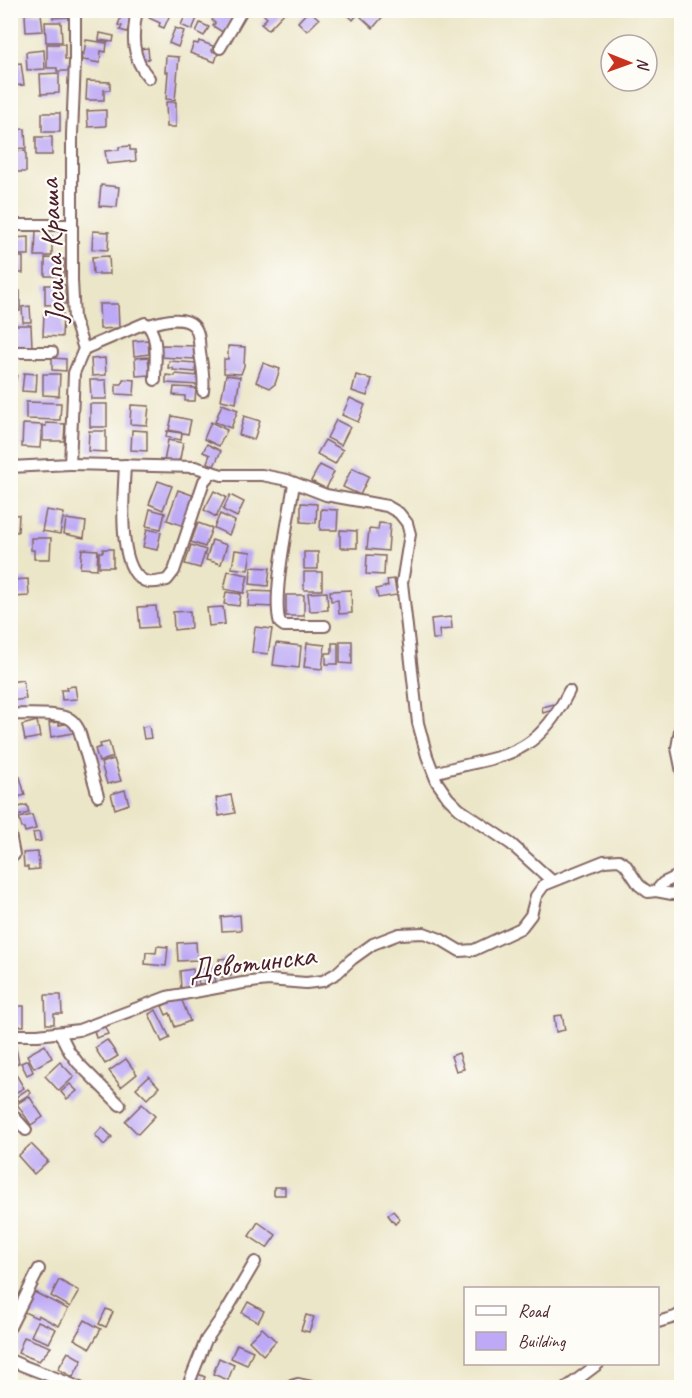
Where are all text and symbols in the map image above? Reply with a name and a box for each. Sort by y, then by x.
north arrow [599,33,659,93]
text: N [633,58,653,71]
street label: Јосипа Краша [29,176,75,326]
street label: Девотинска [187,935,319,989]
legend [464,1287,659,1365]
text: Road [518,1300,551,1322]
text: Building [518,1330,567,1352]

